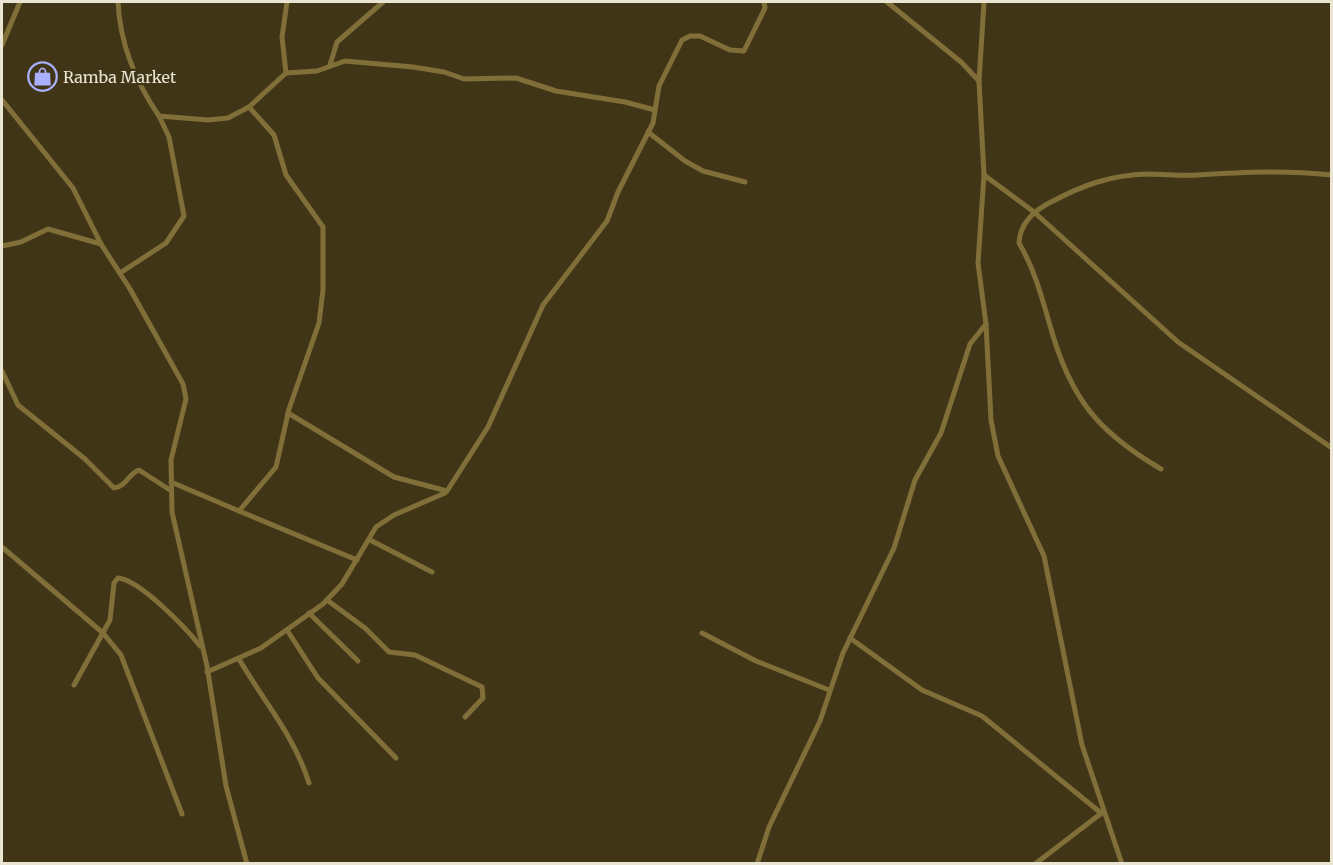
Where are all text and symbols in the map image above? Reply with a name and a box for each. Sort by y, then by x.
shop icon: Ramba Market [26,61,58,93]
place label: Ramba Market [63,67,177,87]

